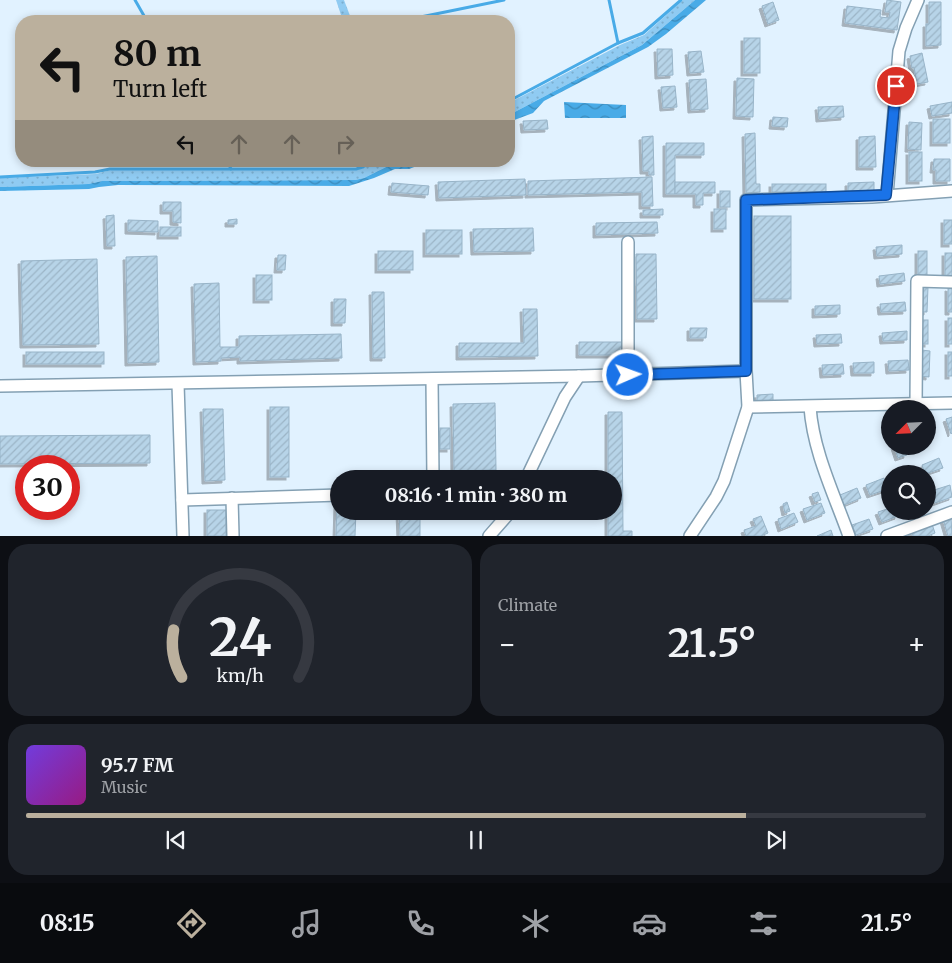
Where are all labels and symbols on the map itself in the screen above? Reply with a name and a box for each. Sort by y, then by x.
pin [875,65,917,107]
position arrow [601,348,653,400]
north arrow [881,400,936,455]
speed limit sign: 30 [15,455,80,520]

